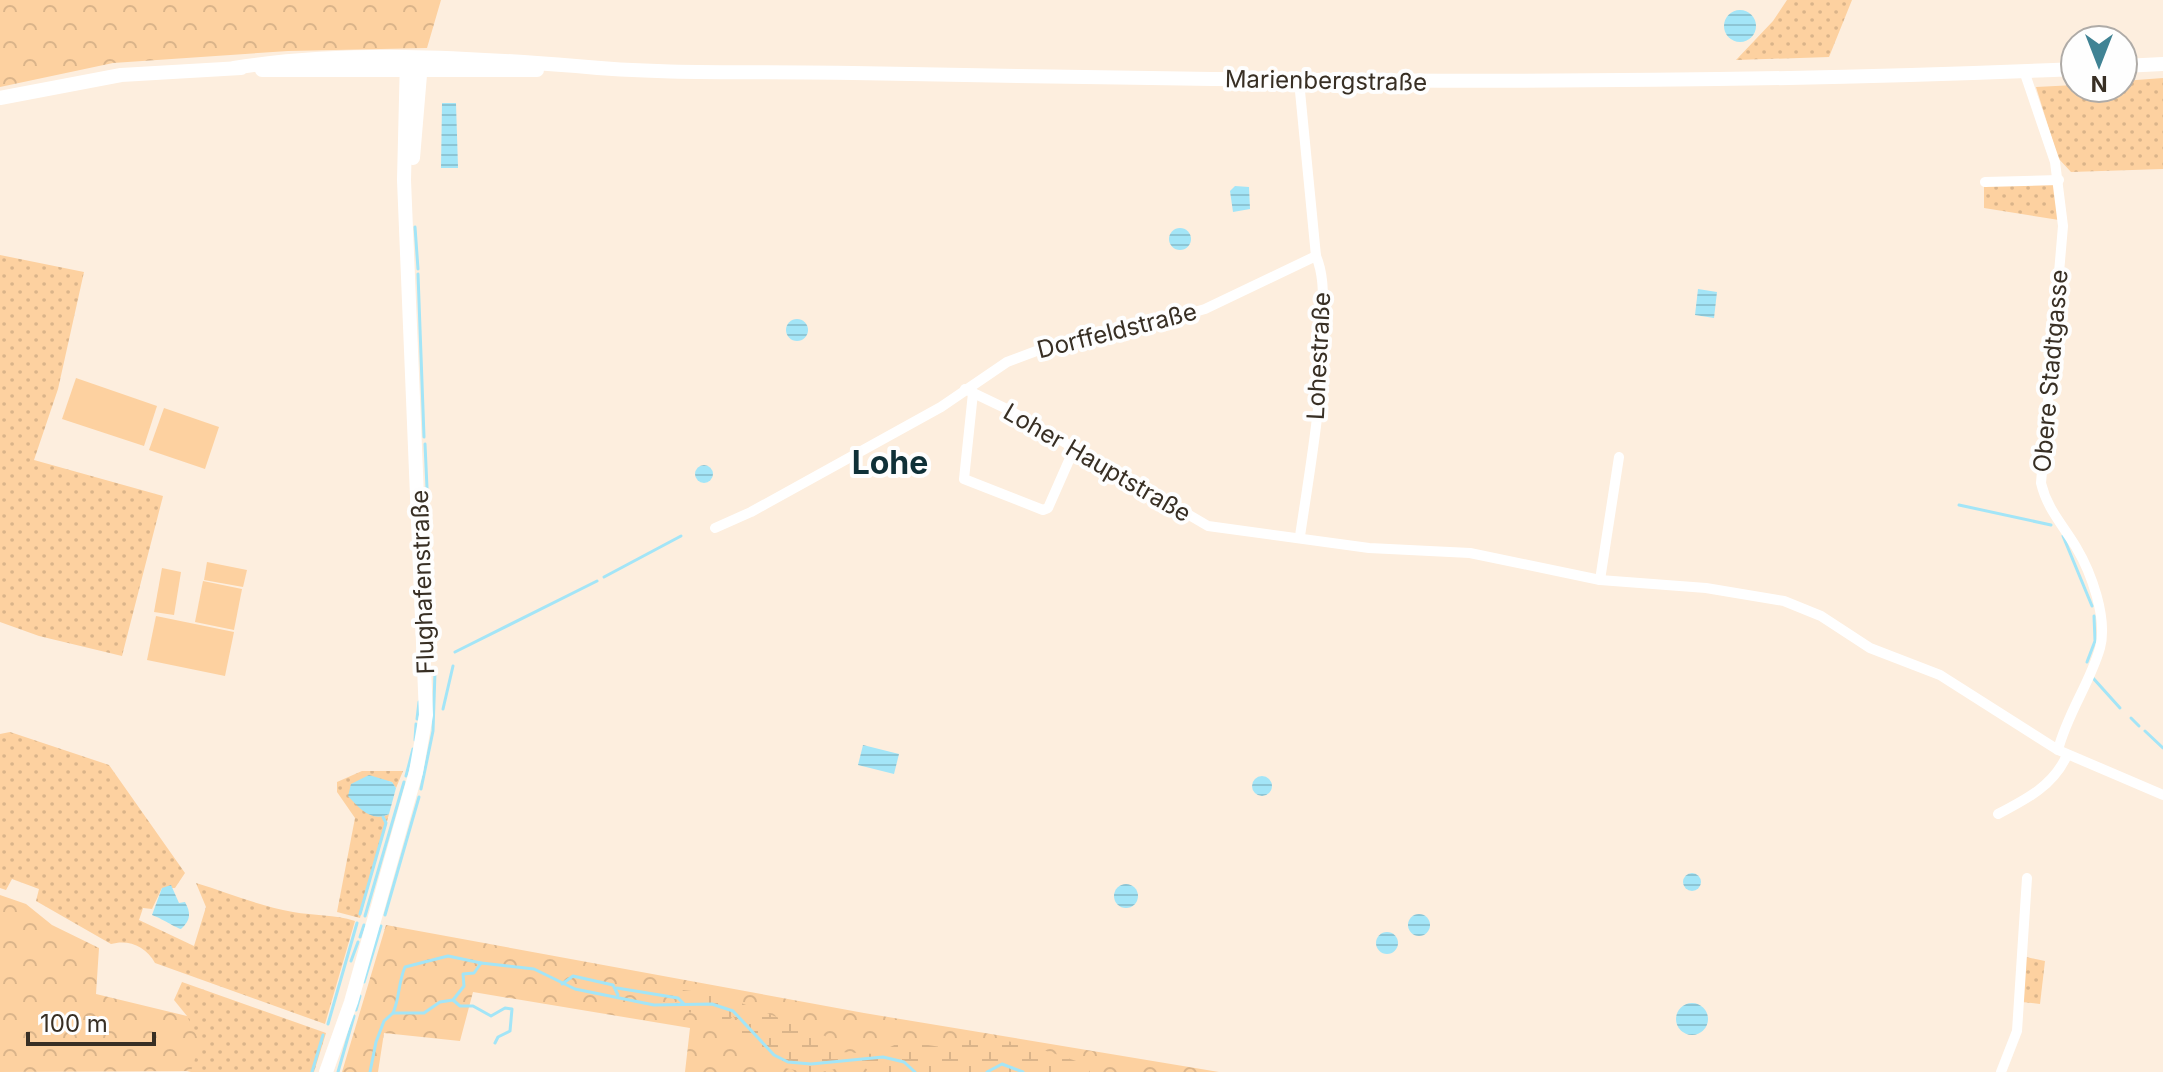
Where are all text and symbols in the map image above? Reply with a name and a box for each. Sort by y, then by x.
north arrow [2059,24,2139,104]
street label: Marienbergstraße [1225,64,1427,97]
text: N [2091,71,2107,97]
street label: Obere Stadtgasse [2027,268,2074,474]
street label: Lohestraße [1301,291,1336,421]
street label: Dorffeldstraße [1034,297,1200,364]
street label: Loher Hauptstraße [998,397,1196,528]
district label: Lohe [852,443,928,482]
street label: Flughafenstraße [405,489,440,675]
scale bar [28,996,154,1046]
text: 100 m [40,1009,108,1038]

